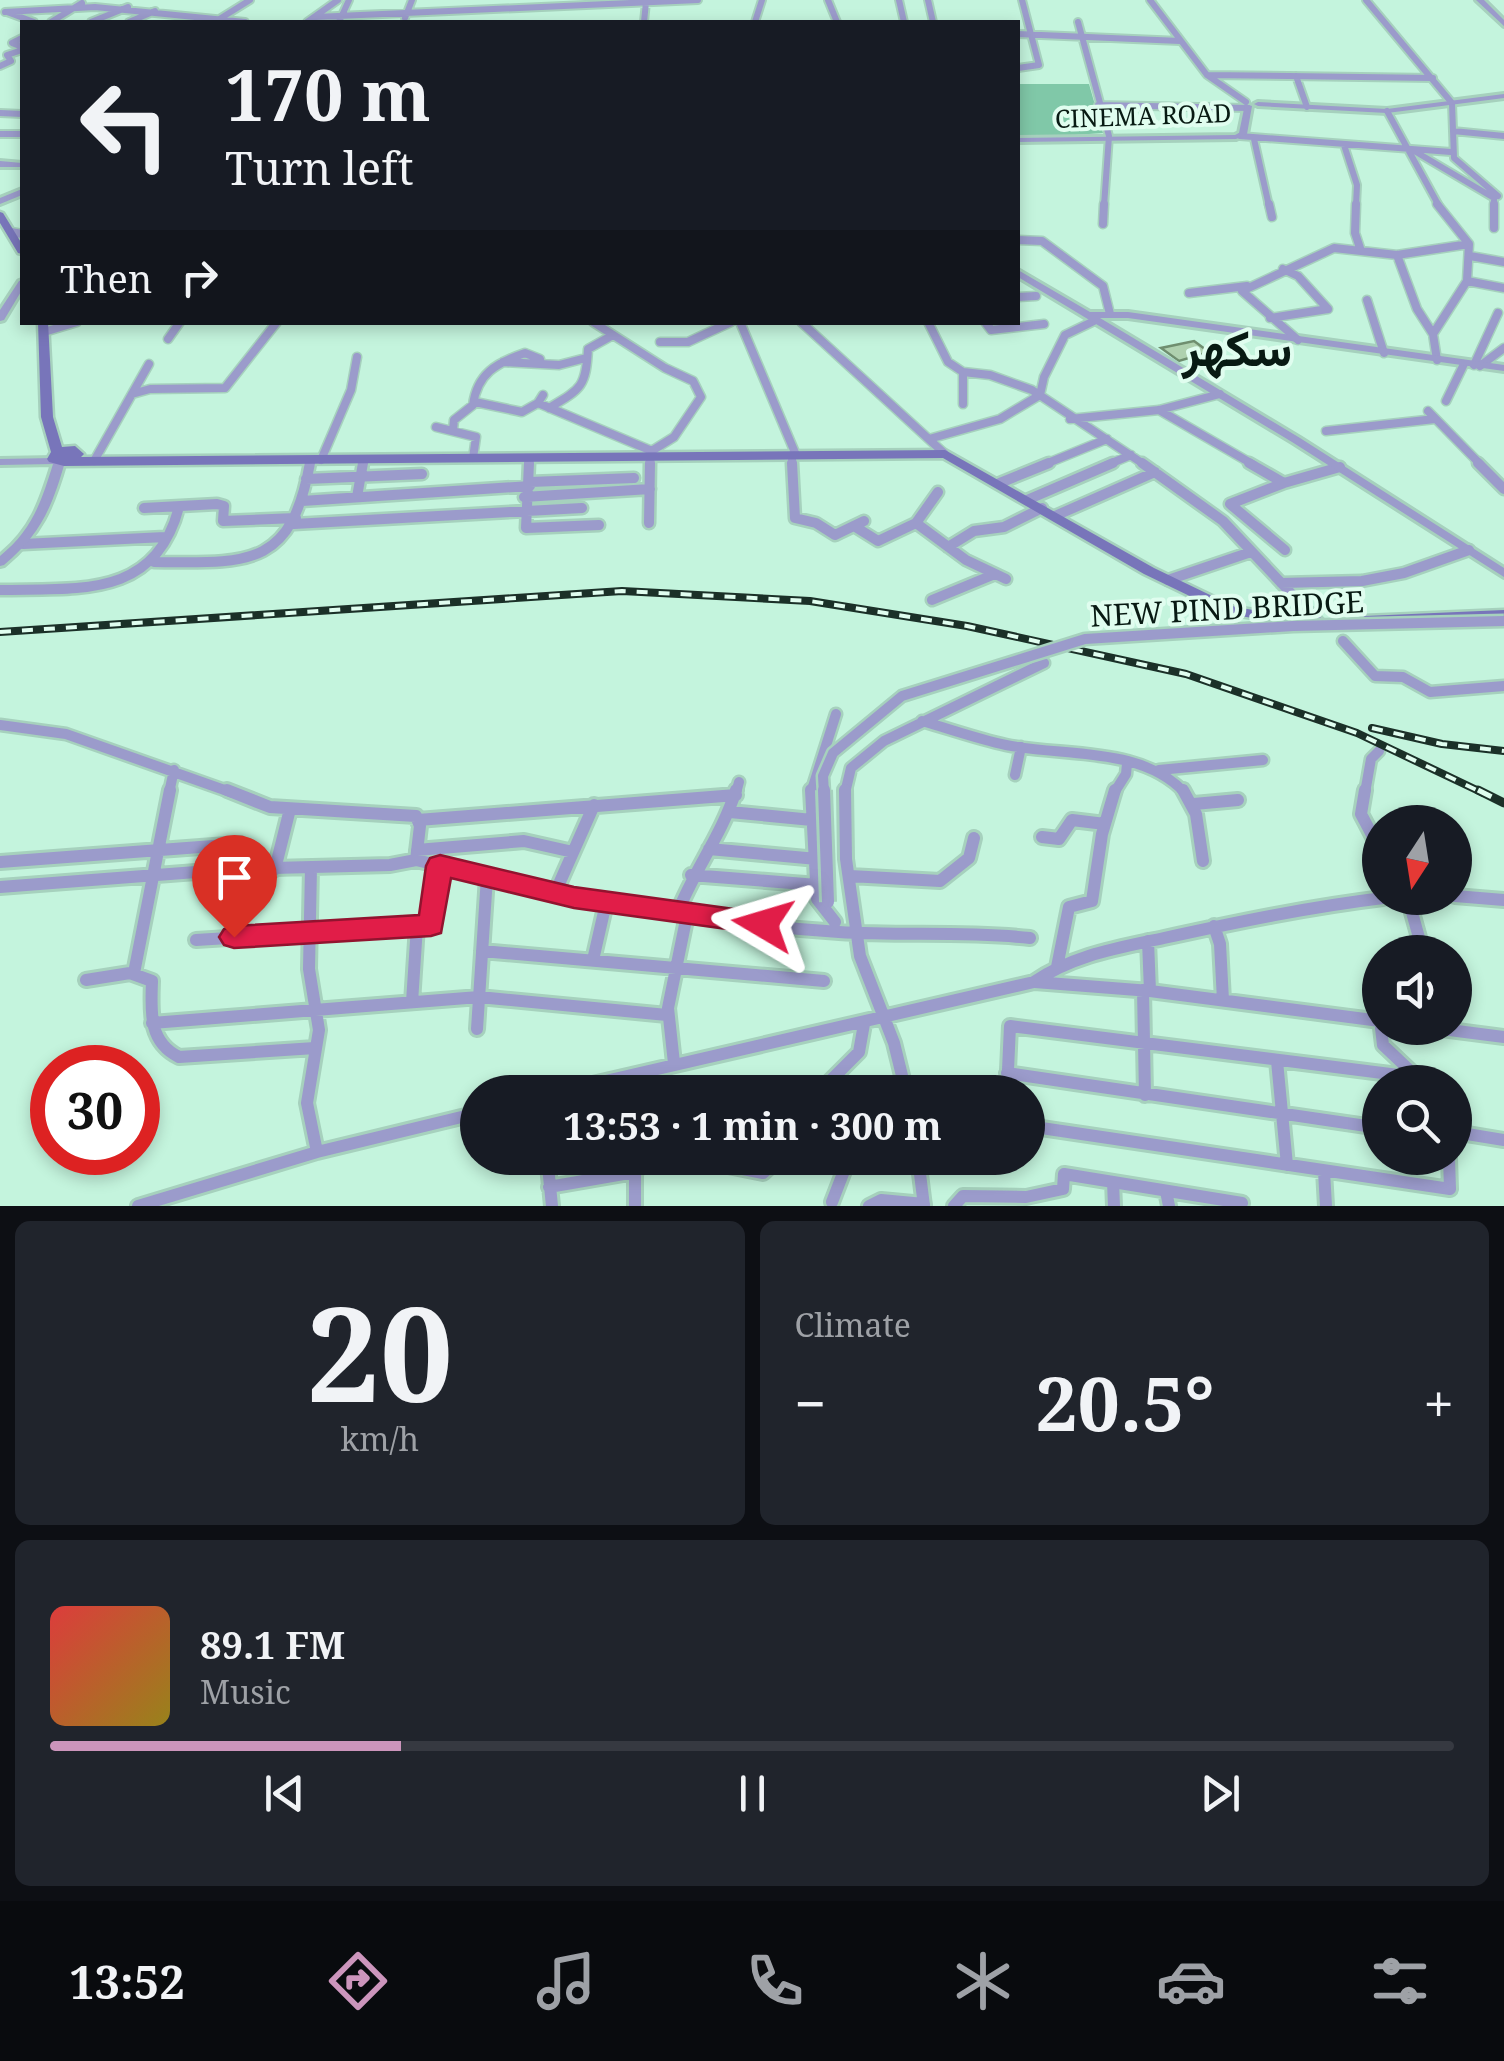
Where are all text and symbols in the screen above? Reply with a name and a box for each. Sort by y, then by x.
text: 170 m [225,46,431,142]
icon: left [60,60,190,190]
street label: CINEMA ROAD [1054,95,1232,135]
text: Turn left [225,137,414,198]
icon: right [172,250,227,305]
text: Then [60,252,152,304]
district label: سکھر [1180,313,1292,381]
street label: NEW PIND BRIDGE [1089,580,1365,636]
north arrow [1362,805,1472,915]
map controls [1362,805,1472,1175]
pin [192,835,277,938]
icon: arrive [207,850,262,905]
position arrow [711,872,815,976]
button: sound [1362,935,1472,1045]
speed limit sign: 30 [30,1045,160,1175]
button: search [1362,1065,1472,1175]
text: 13:53 · 1 min · 300 m [563,1099,942,1151]
text: 20 [306,1263,453,1440]
text: Climate [795,1303,911,1346]
text: 20.5° [1035,1351,1214,1453]
text: − [795,1365,826,1440]
text: + [1423,1365,1454,1440]
text: km/h [341,1417,419,1460]
text: 89.1 FM [200,1618,345,1670]
text: Music [200,1670,291,1713]
icon: previous [257,1766,312,1821]
icon: pause [725,1766,780,1821]
icon: next [1193,1766,1248,1821]
icon: directions [323,1946,393,2016]
icon: music [531,1946,601,2016]
icon: phone [740,1946,810,2016]
icon: climate [948,1946,1018,2016]
icon: car [1156,1946,1226,2016]
icon: filters [1365,1946,1435,2016]
text: 13:52 [69,1951,185,2012]

